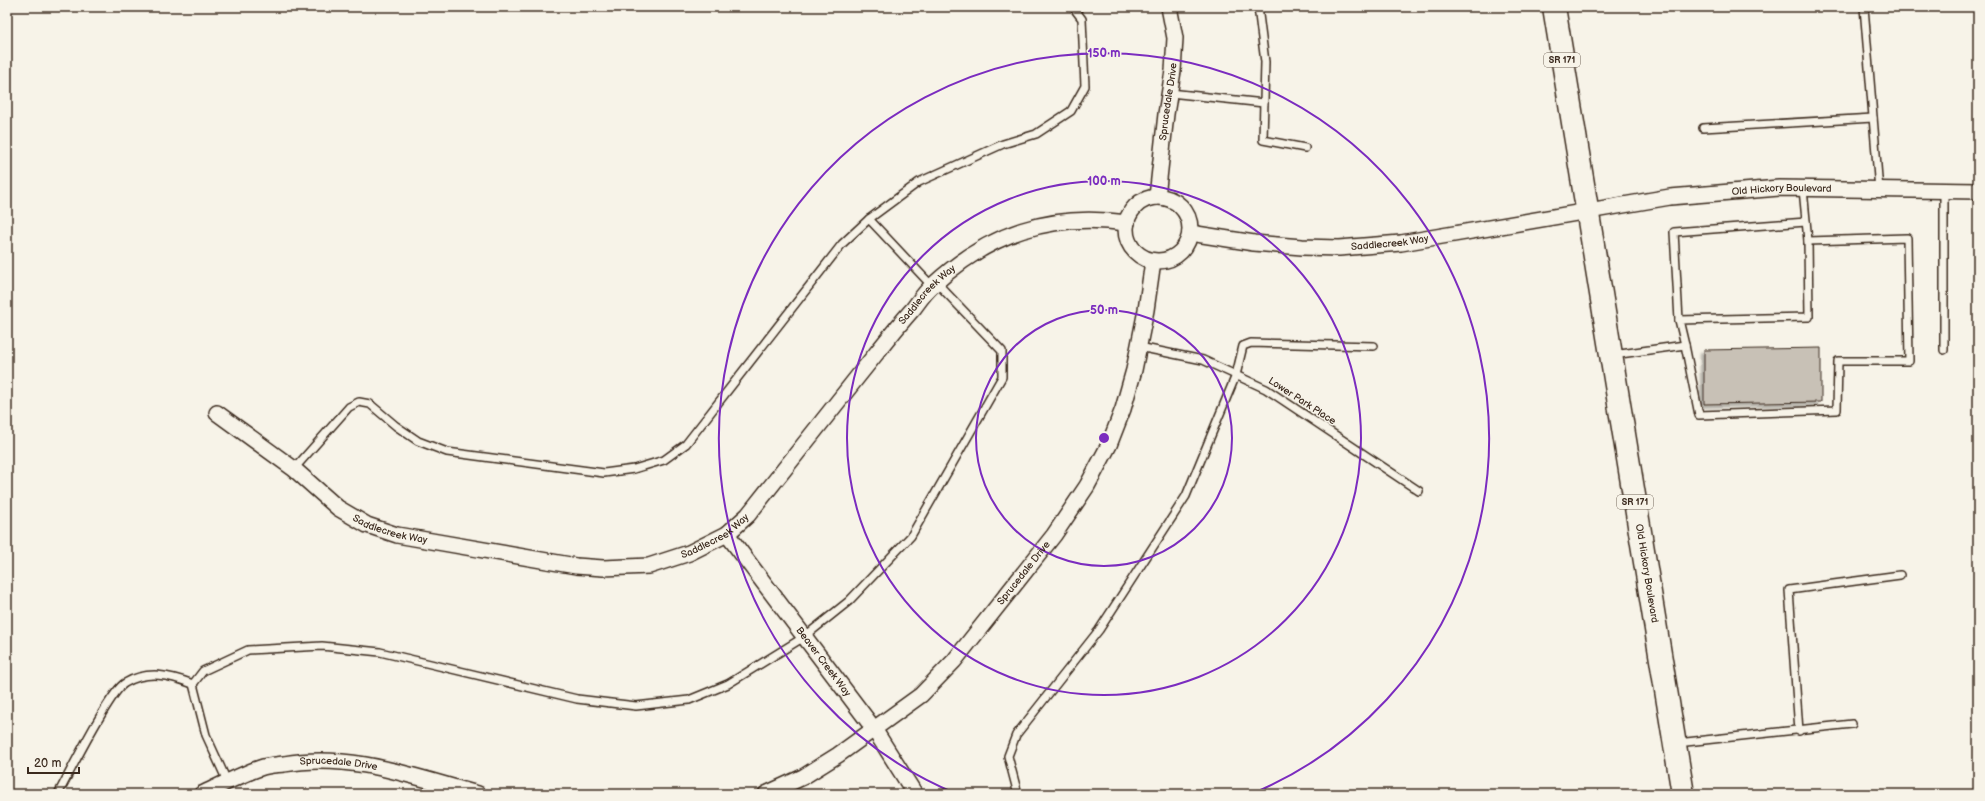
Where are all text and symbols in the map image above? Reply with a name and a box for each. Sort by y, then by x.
text: 150 m [1088,46,1120,61]
road number: SR 171 [1544,53,1580,67]
street label: Sprucedale Drive [1157,63,1179,141]
text: 100 m [1087,174,1121,189]
street label: Old Hickory Boulevard [1731,182,1832,198]
street label: Saddlecreek Way [1351,232,1430,253]
street label: Saddlecreek Way [896,262,958,327]
text: 50 m [1090,303,1118,318]
street label: Lower Park Place [1266,375,1338,427]
centre of rings [1097,431,1111,445]
road number: SR 171 [1617,495,1653,509]
street label: Saddlecreek Way [679,511,752,561]
street label: Saddlecreek Way [351,512,429,546]
street label: Old Hickory Boulevard [1633,523,1661,624]
street label: Sprucedale Drive [995,539,1053,607]
street label: Beaver Creek Way [793,625,854,699]
scale bar [28,749,79,775]
street label: Sprucedale Drive [299,755,379,773]
text: 20 m [34,756,61,771]

